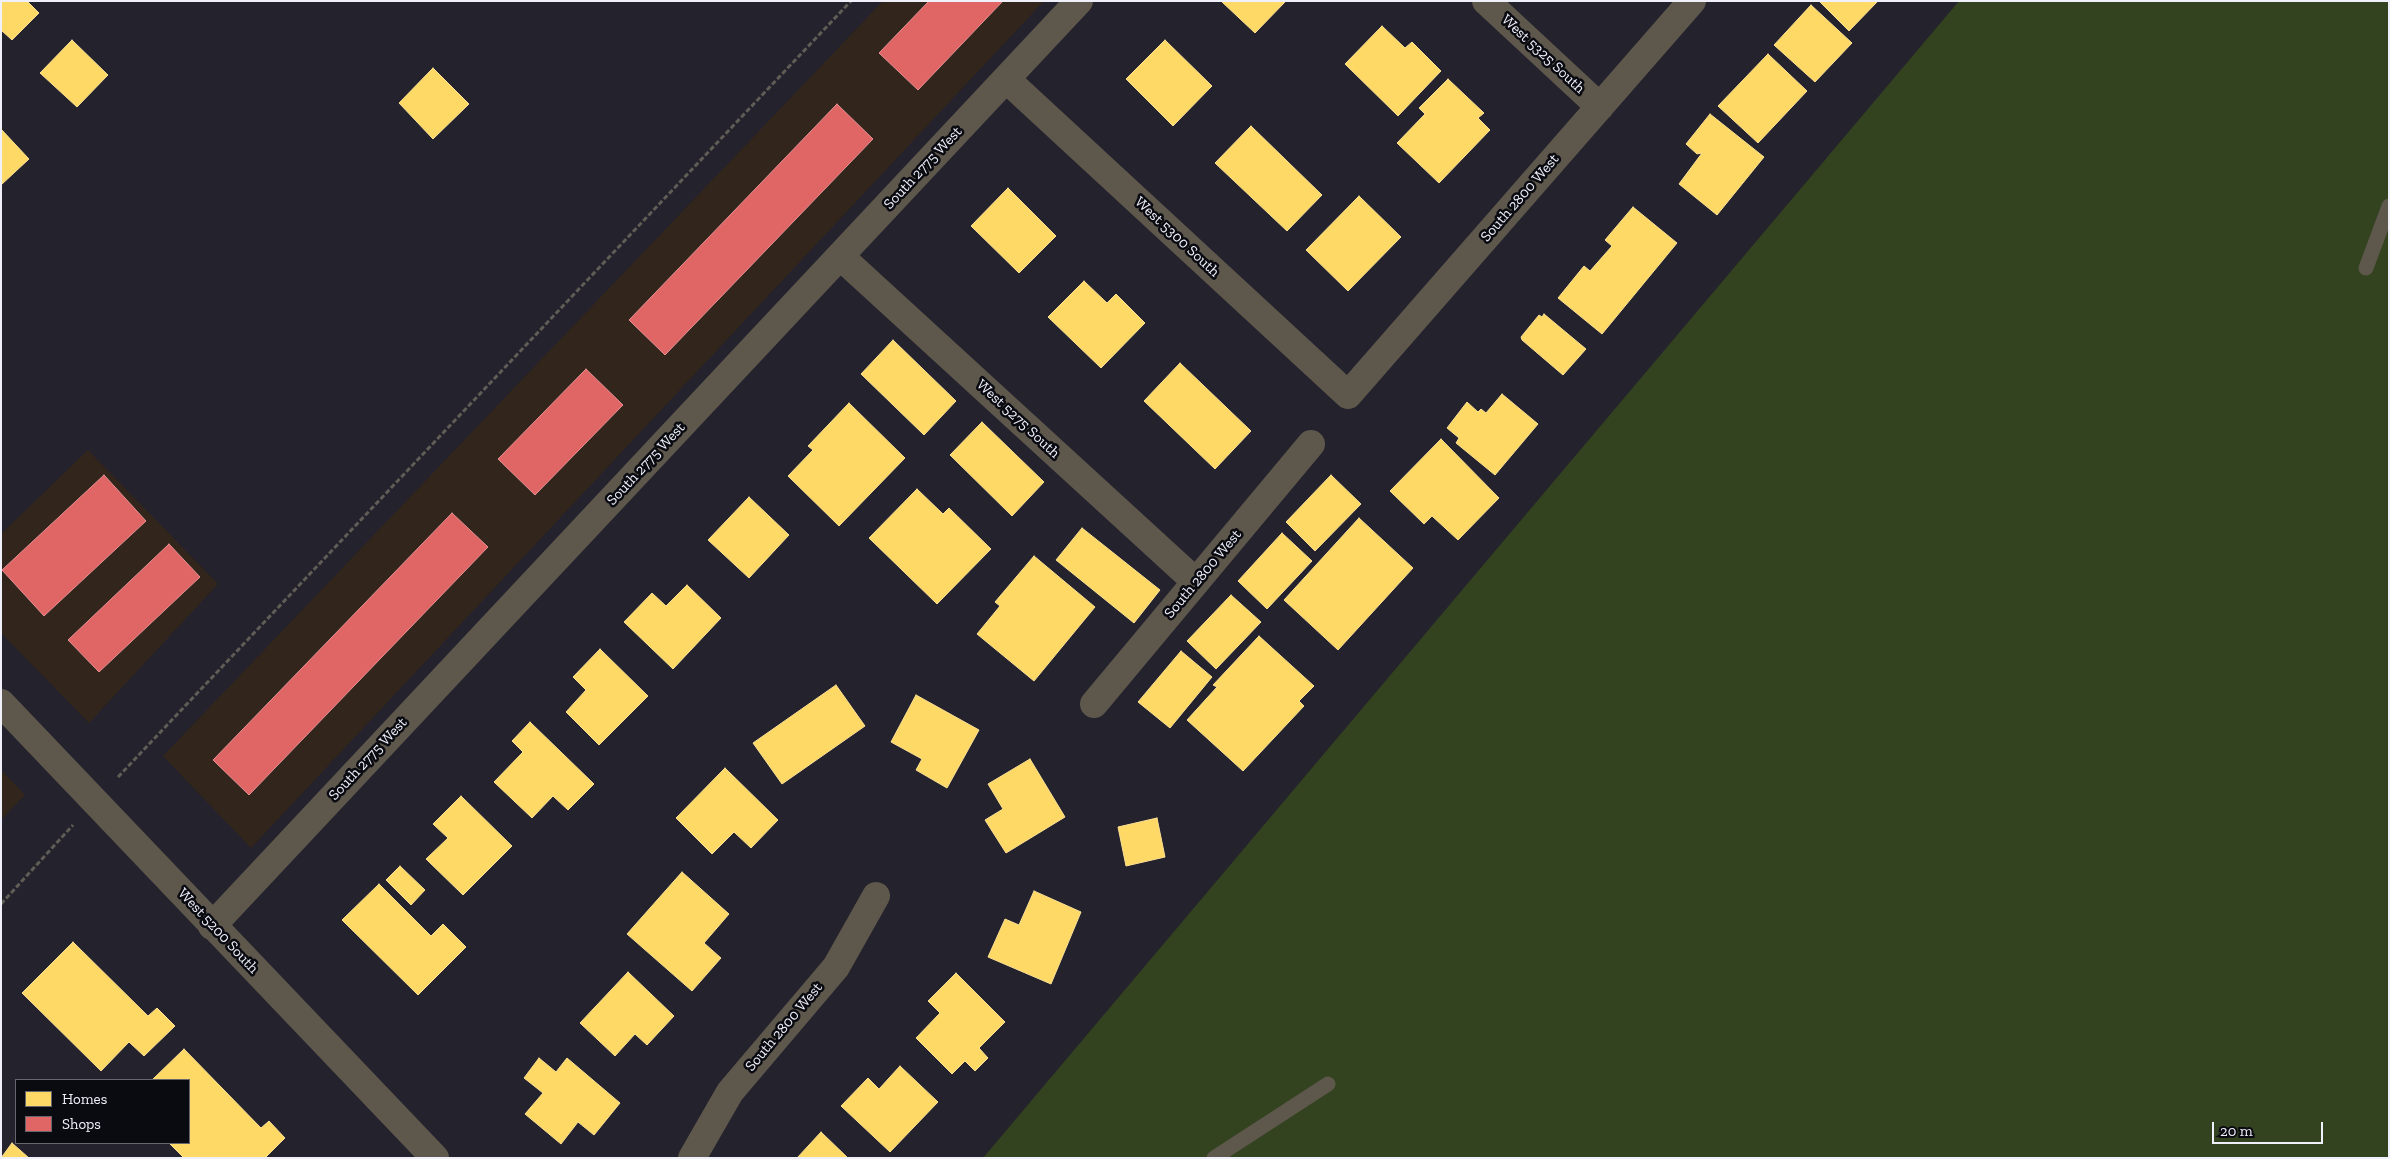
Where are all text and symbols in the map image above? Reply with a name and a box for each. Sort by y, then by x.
street label: West 5325 South [1497,11,1589,97]
street label: South 2775 West [880,123,966,213]
street label: South 2800 West [1477,150,1563,246]
street label: West 5300 South [1131,193,1223,281]
street label: West 5275 South [973,376,1063,462]
street label: South 2775 West [603,419,689,509]
street label: South 2800 West [1161,526,1245,622]
street label: South 2775 West [325,714,411,804]
street label: West 5200 South [174,885,262,977]
street label: South 2800 West [742,979,826,1075]
legend [15,1079,190,1144]
text: Homes [62,1090,107,1108]
scale bar [2215,1112,2326,1144]
text: Shops [62,1115,101,1133]
text: 20 m [2220,1122,2253,1140]

